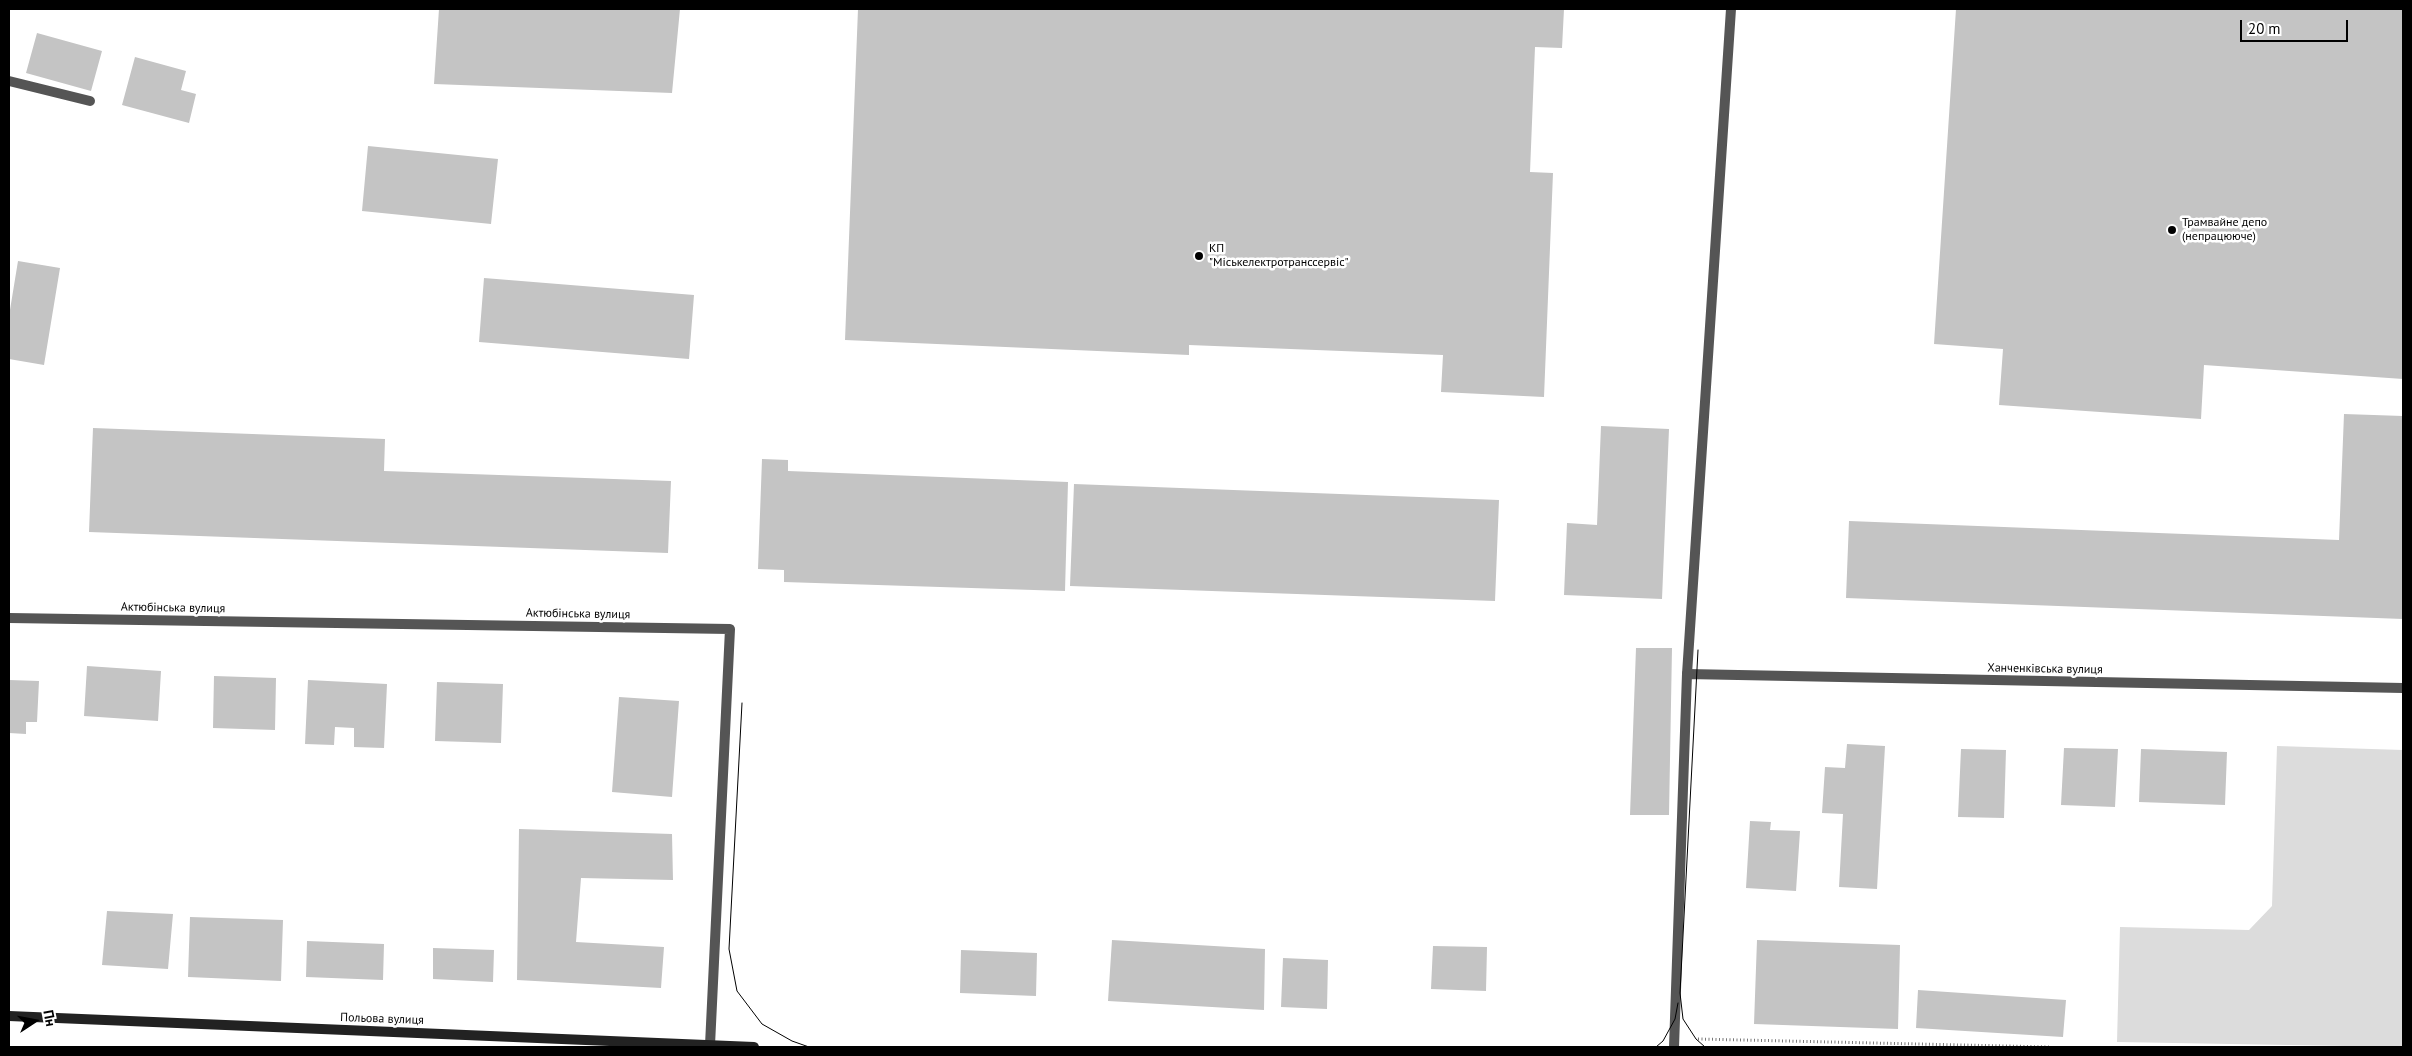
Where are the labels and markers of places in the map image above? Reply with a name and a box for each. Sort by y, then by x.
place label: Трамвайне депо (непрацююче) [2182,216,2267,244]
marker: Трамвайне депо (непрацююче) [2166,224,2178,236]
place label: КП "Міськелектротранссервіс" [1209,242,1349,270]
marker: КП "Міськелектротранссервіс" [1193,250,1205,262]

